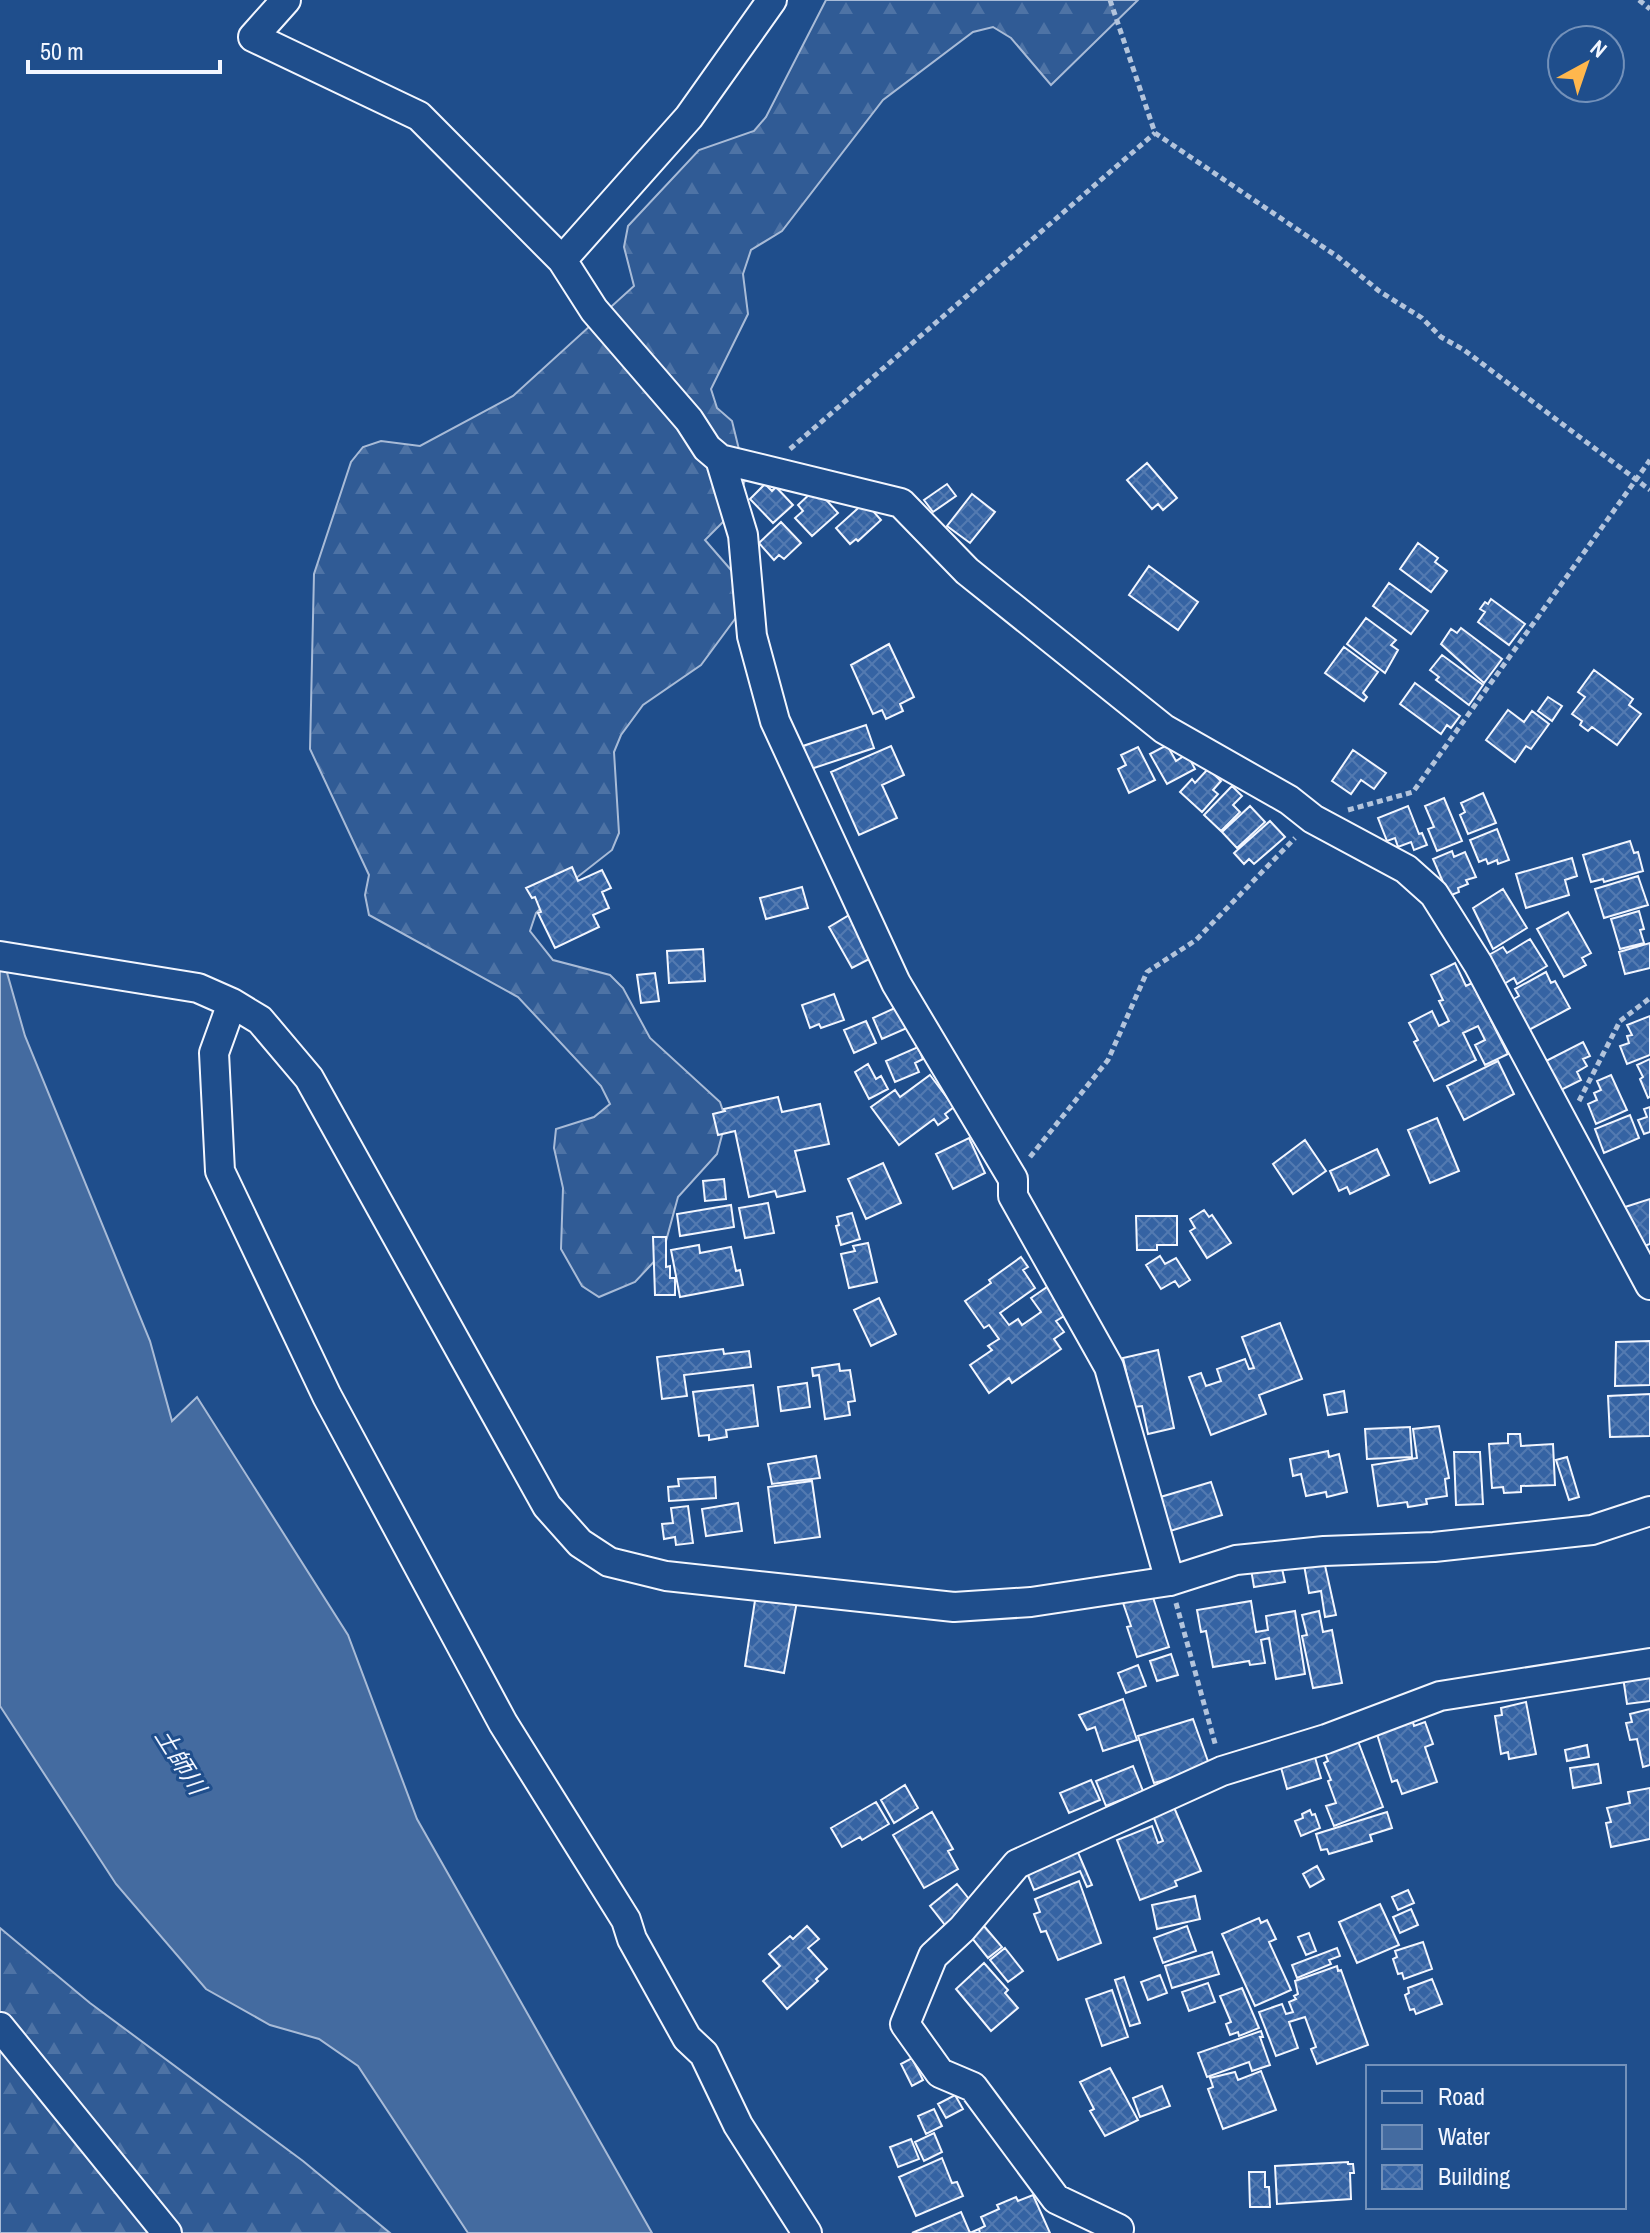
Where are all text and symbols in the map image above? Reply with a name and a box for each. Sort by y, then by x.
scale bar [28,24,220,74]
north arrow [1546,24,1626,104]
text: N [1584,33,1613,64]
text: 50 m [40,35,84,67]
water label: 土師川 [148,1722,215,1803]
legend [1366,2065,1626,2209]
text: Road [1438,2080,1485,2112]
text: Water [1438,2120,1490,2152]
text: Building [1438,2160,1510,2192]

